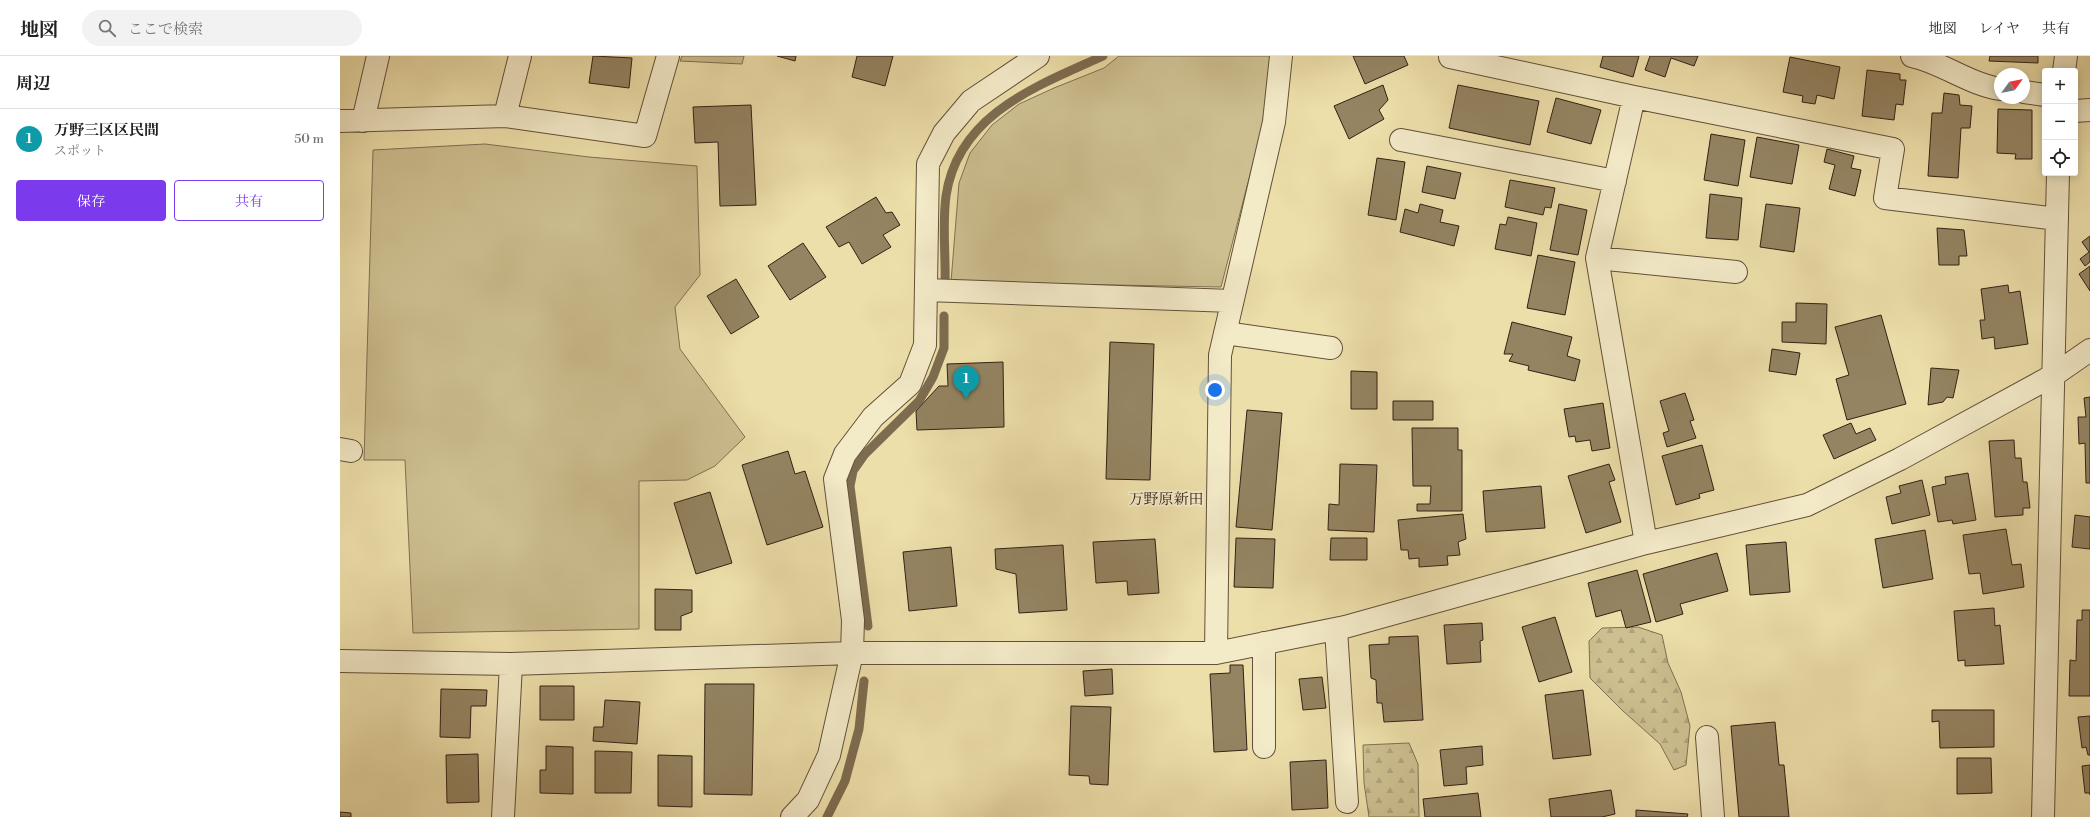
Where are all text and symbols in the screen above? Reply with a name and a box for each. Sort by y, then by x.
search box [82,10,362,46]
icon: search [96,17,118,39]
text: 地図 [20,18,58,42]
text: ここで検索 [128,20,203,39]
text: 地図 [1929,20,1957,38]
text: レイヤ [1979,20,2020,38]
text: 共有 [2042,20,2070,38]
north arrow [1994,68,2030,104]
map controls [2042,68,2078,176]
button: + [2042,68,2078,104]
text: 周辺 [16,73,50,95]
button: − [2042,104,2078,140]
text: 万野三区区民間 [54,121,159,140]
text: 1 [26,131,32,147]
text: 50 m [294,131,324,147]
button: locate [2042,140,2078,176]
text: スポット [54,143,106,159]
button: 保存 [16,180,166,221]
button: 共有 [174,180,324,221]
pin: 1 [953,366,979,399]
your location [1205,380,1225,400]
district label: 万野原新田 [1128,490,1204,509]

